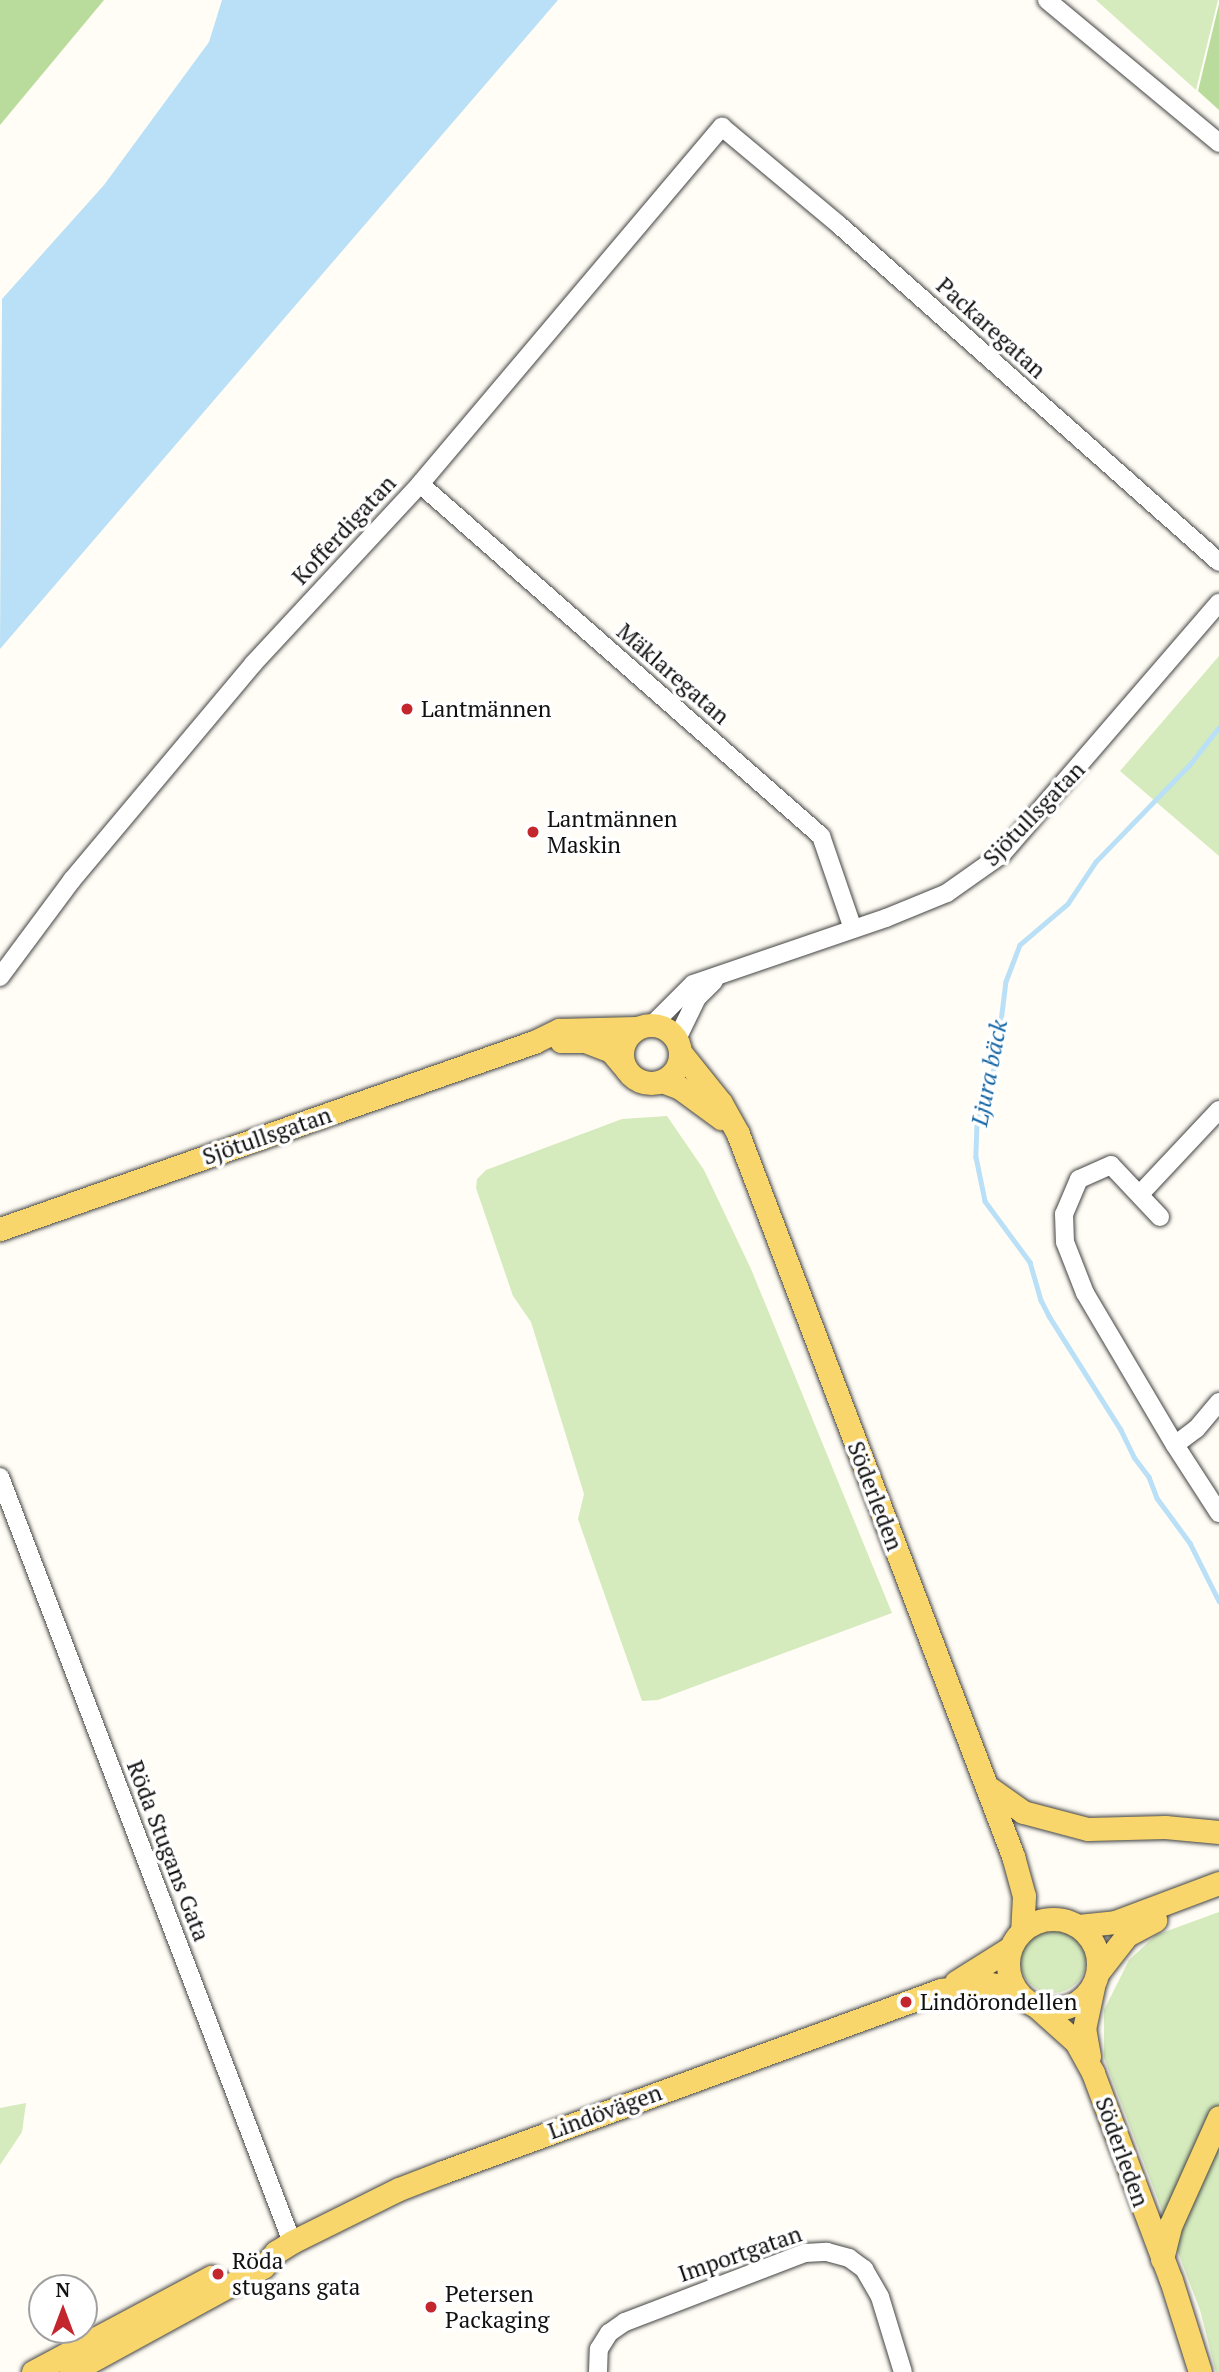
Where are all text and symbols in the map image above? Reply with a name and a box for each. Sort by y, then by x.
street label: Packaregatan [931,272,1051,384]
street label: Kofferdigatan [286,470,402,590]
street label: Mäklaregatan [611,618,735,730]
place label: Lantmännen [421,695,551,723]
marker: Lantmännen [399,701,415,717]
street label: Sjötullsgatan [977,756,1091,872]
place label: Lantmännen Maskin [547,805,677,859]
marker: Lantmännen Maskin [525,824,541,840]
water label: Ljura bäck [965,1017,1013,1129]
street label: Sjötullsgatan [199,1101,335,1171]
street label: Söderleden [842,1438,908,1554]
street label: Röda Stugans Gata [121,1757,215,1945]
place label: Lindörondellen [920,1988,1077,2016]
marker: Lindörondellen [898,1994,914,2010]
street label: Lindövägen [544,2079,666,2145]
street label: Söderleden [1089,2093,1155,2211]
street label: Importgatan [675,2220,805,2288]
place label: Röda stugans gata [232,2247,360,2301]
marker: Röda stugans gata [210,2266,226,2282]
north arrow [28,2274,98,2344]
text: N [56,2277,70,2302]
place label: Petersen Packaging [445,2280,549,2334]
marker: Petersen Packaging [423,2299,439,2315]

